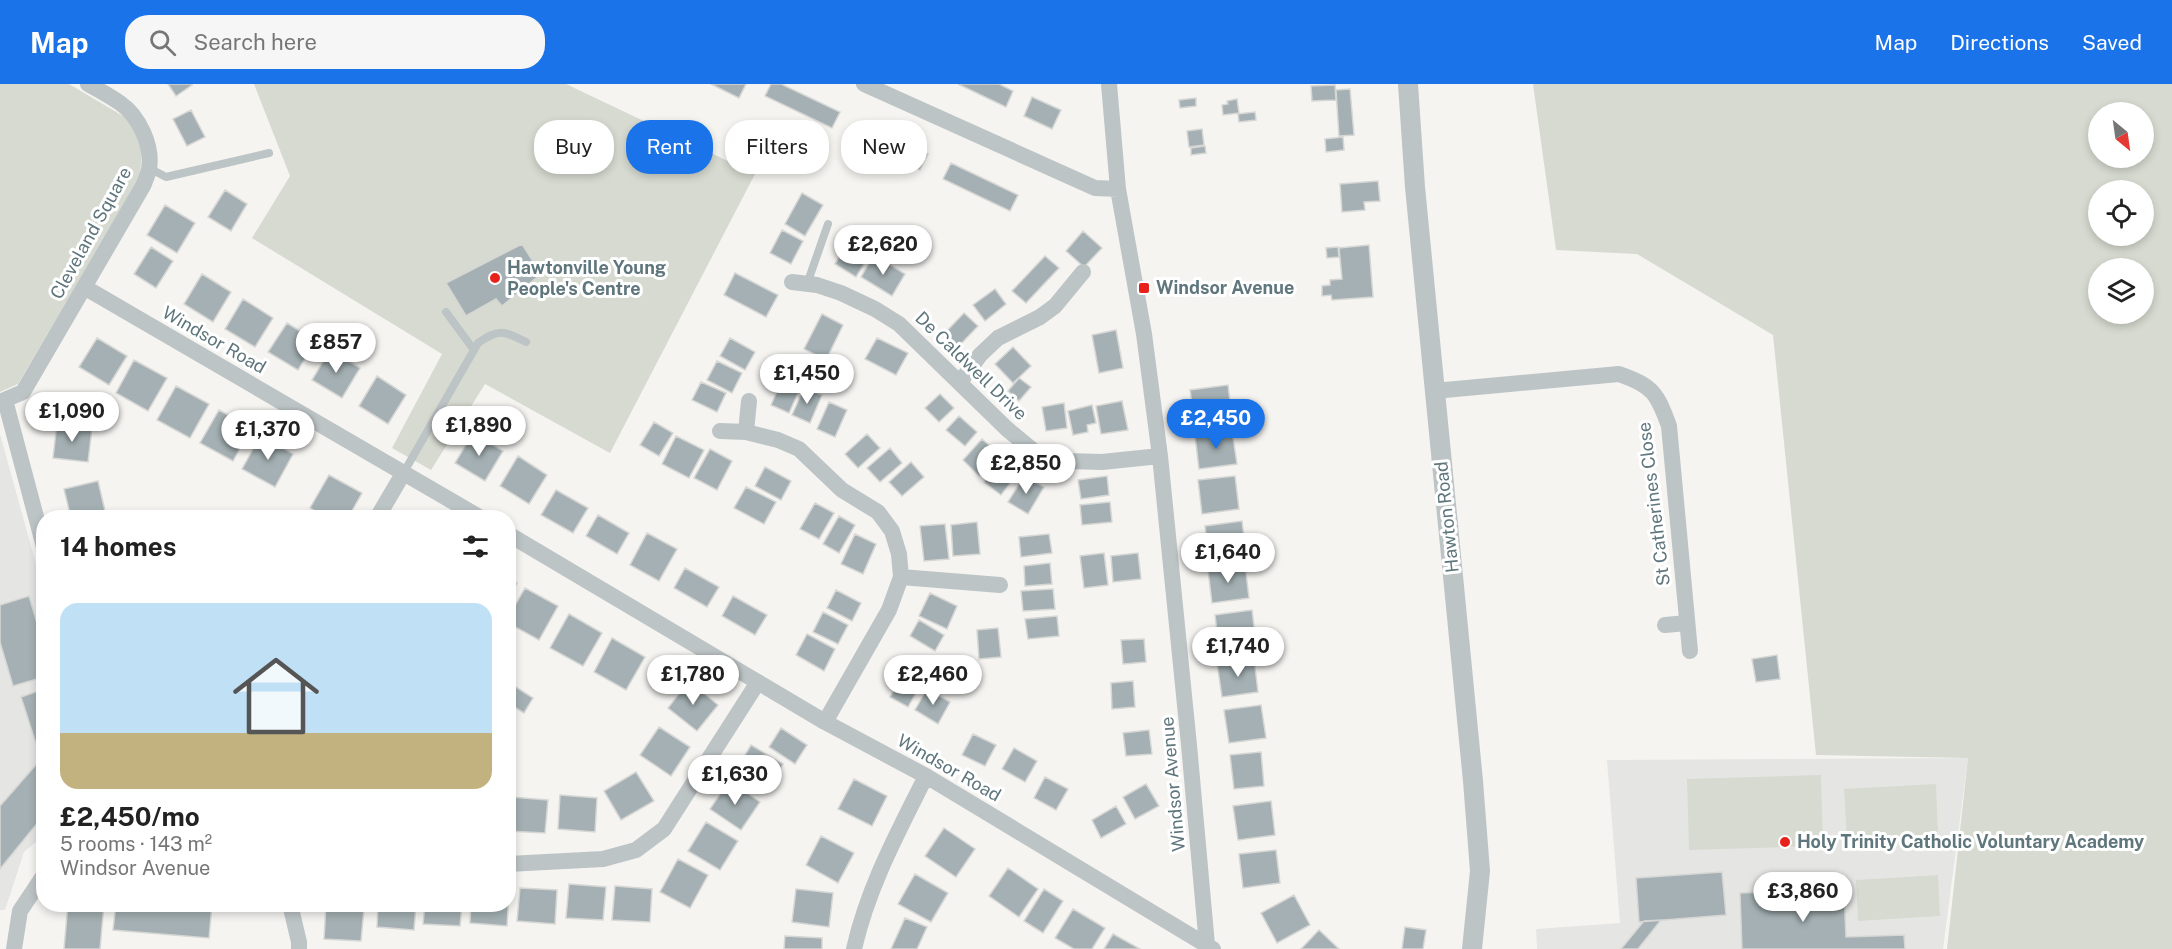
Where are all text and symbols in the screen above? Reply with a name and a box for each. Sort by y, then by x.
search box [125,15,545,69]
text: Map [30,26,89,59]
icon: search [146,26,179,59]
text: Search here [194,29,317,55]
text: Map [1875,30,1917,55]
text: Directions [1950,30,2049,55]
text: Saved [2082,30,2142,55]
north arrow [2088,102,2154,168]
map controls [2088,102,2154,324]
chip: Buy [534,120,614,174]
chip: Rent [626,120,713,174]
chip: Filters [725,120,829,174]
chip: New [841,120,927,174]
street label: Cleveland Square [46,163,136,302]
button: locate [2088,180,2154,246]
pin: £2,620 [834,225,932,276]
text: £2,620 [848,232,918,256]
place label: Hawtonville Young People's Centre [507,257,666,299]
button: layers [2088,258,2154,324]
marker: Hawtonville Young People's Centre [488,271,502,285]
place label: Windsor Avenue [1156,277,1294,298]
marker: Windsor Avenue [1137,281,1151,295]
street label: Windsor Road [159,301,270,378]
street label: De Caldwell Drive [911,307,1032,424]
pin: £857 [300,323,372,374]
text: £857 [310,330,362,354]
pin: £1,450 [758,354,856,405]
text: £1,450 [774,361,840,385]
pin: £1,090 [23,392,121,443]
text: £1,090 [39,399,105,423]
pin: £2,450 [1167,399,1265,450]
pin: £1,890 [430,406,528,457]
text: £2,450 [1181,406,1251,430]
pin: £1,370 [219,410,317,461]
text: £1,890 [446,413,512,437]
text: £1,370 [235,417,301,441]
street label: St Catherines Close [1633,421,1674,587]
pin: £2,850 [977,444,1075,495]
text: £2,850 [990,451,1062,475]
street label: Hawton Road [1430,460,1463,574]
icon: filters [459,530,492,563]
text: 14 homes [60,531,176,562]
pin: £1,640 [1179,533,1277,584]
text: £1,640 [1195,540,1261,564]
pin: £1,740 [1189,627,1287,678]
text: £1,740 [1206,634,1270,658]
icon: home [222,642,330,750]
pin: £1,780 [644,655,742,706]
pin: £2,460 [884,655,982,706]
text: £1,780 [661,662,725,686]
text: £2,460 [898,662,968,686]
street label: Windsor Avenue [1156,716,1189,852]
street label: Windsor Road [894,729,1005,806]
pin: £1,630 [686,755,784,806]
text: £1,630 [702,762,768,786]
text: £2,450/mo [60,801,200,832]
place label: Holy Trinity Catholic Voluntary Academy [1797,831,2144,852]
text: 5 rooms · 143 m² [60,832,212,856]
marker: Holy Trinity Catholic Voluntary Academy [1778,835,1792,849]
text: Windsor Avenue [60,856,210,880]
pin: £3,860 [1754,872,1852,923]
text: £3,860 [1767,879,1839,903]

